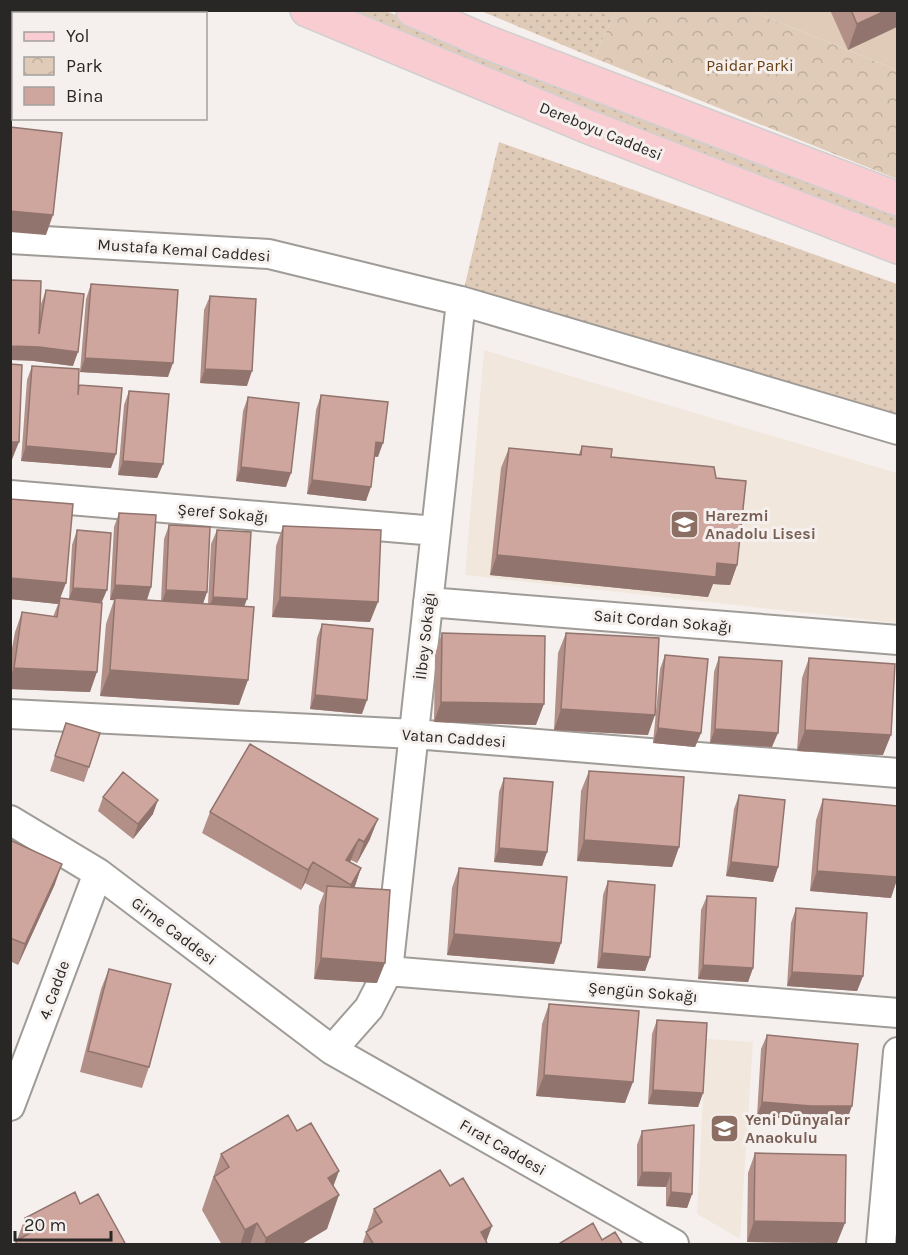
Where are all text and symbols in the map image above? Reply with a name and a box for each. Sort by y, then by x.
legend [12,12,207,120]
text: Yol [66,25,90,47]
text: Park [66,55,103,77]
park label: Paidar Parki [706,56,794,75]
text: Bina [66,85,103,107]
street label: Dereboyu Caddesi [537,98,665,164]
street label: Mustafa Kemal Caddesi [97,234,271,266]
street label: Şeref Sokağı [177,500,269,526]
place label: Harezmi Anadolu Lisesi [705,506,816,543]
school or university icon: Harezmi Anadolu Lisesi [668,508,700,540]
street label: İlbey Sokağı [411,591,439,681]
street label: Sait Cordan Sokağı [593,605,733,637]
street label: Vatan Caddesi [401,725,507,751]
street label: Girne Caddesi [128,893,220,969]
street label: 4. Cadde [35,958,73,1022]
street label: Şengün Sokağı [587,978,699,1006]
place label: Yeni Dünyalar Anaokulu [745,1110,850,1147]
school or university icon: Yeni Dünyalar Anaokulu [708,1112,740,1144]
street label: Fırat Caddesi [456,1115,550,1179]
scale bar [15,1204,111,1242]
text: 20 m [24,1214,66,1236]

